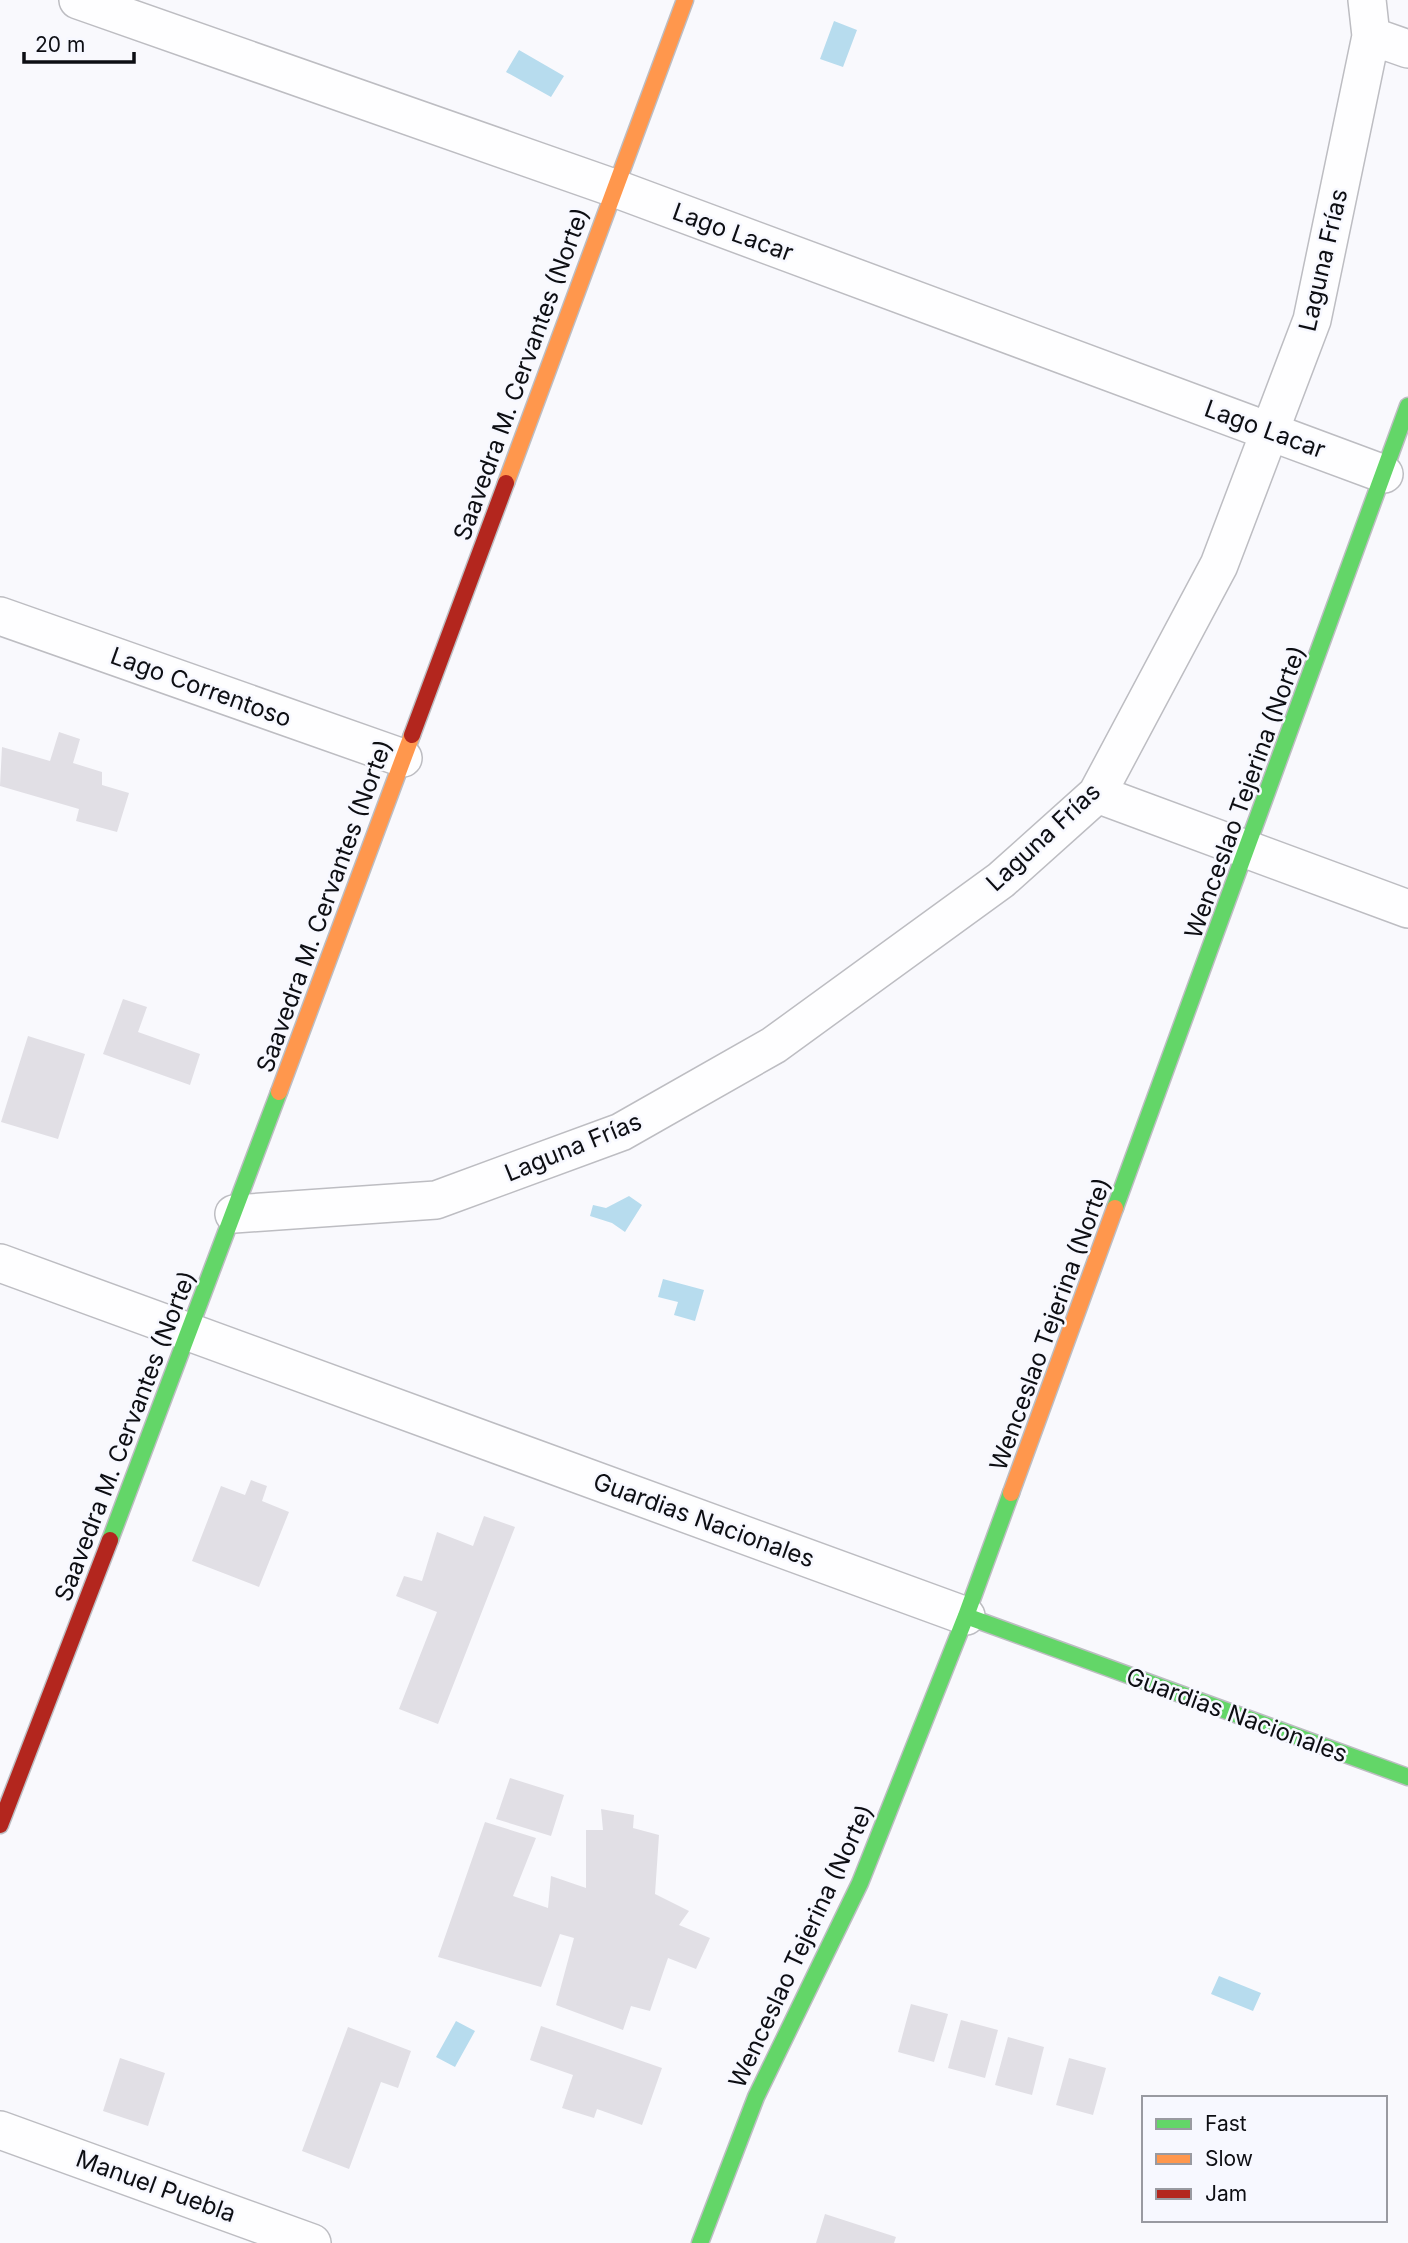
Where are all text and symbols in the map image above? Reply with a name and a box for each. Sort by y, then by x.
scale bar [24,21,135,65]
text: 20 m [35,32,85,57]
street label: Laguna Frías [1293,186,1353,334]
street label: Lago Lacar [669,197,797,267]
street label: Saavedra M. Cervantes (Norte) [447,204,595,544]
street label: Lago Lacar [1201,394,1329,464]
street label: Lago Correntoso [107,641,295,733]
street label: Wenceslao Tejerina (Norte) [1179,642,1311,942]
street label: Saavedra M. Cervantes (Norte) [250,736,398,1076]
street label: Laguna Frías [980,777,1106,897]
street label: Laguna Frías [500,1106,646,1188]
street label: Wenceslao Tejerina (Norte) [984,1174,1116,1474]
street label: Saavedra M. Cervantes (Norte) [48,1266,202,1606]
street label: Guardias Nacionales [589,1466,819,1574]
street label: Guardias Nacionales [1122,1661,1352,1769]
street label: Wenceslao Tejerina (Norte) [723,1800,879,2092]
legend [1142,2096,1387,2222]
text: Fast [1205,2111,1247,2136]
street label: Manuel Puebla [72,2144,240,2228]
text: Slow [1205,2146,1253,2171]
text: Jam [1205,2181,1247,2206]

